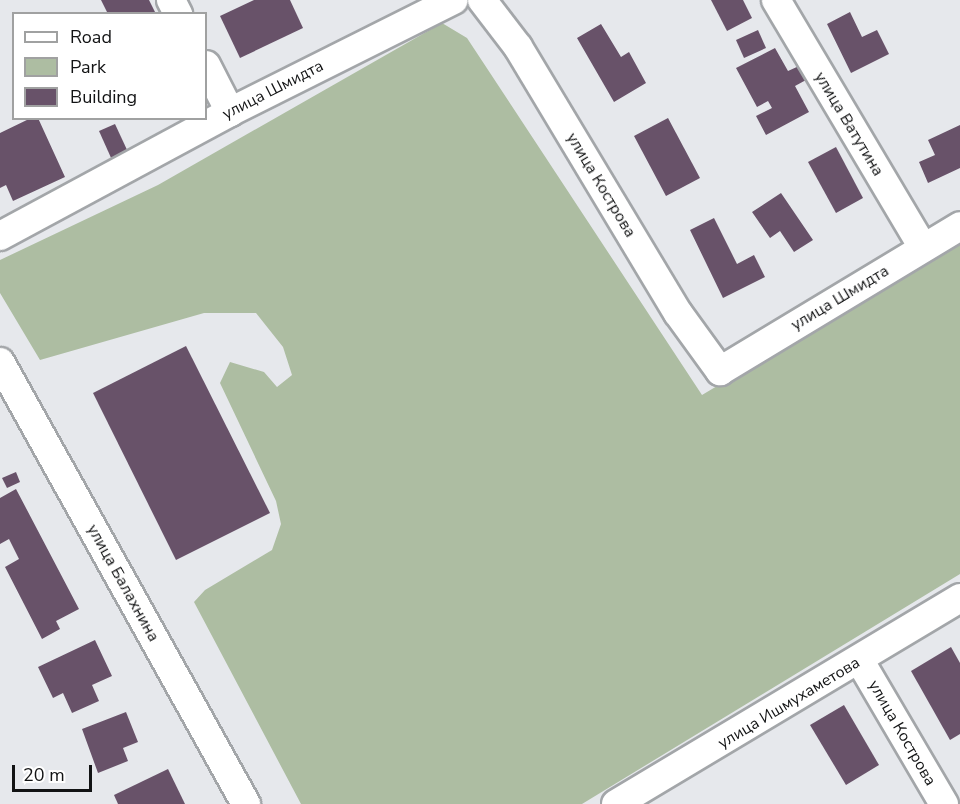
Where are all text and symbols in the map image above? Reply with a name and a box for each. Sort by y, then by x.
legend [12,12,207,120]
text: Road [70,25,112,49]
text: Park [70,55,106,79]
street label: улица Шмидта [219,56,327,124]
street label: улица Ватутина [810,68,888,180]
text: Building [70,85,137,109]
street label: улица Кострова [562,129,640,241]
street label: улица Шмидта [788,261,892,335]
street label: улица Балахнина [83,521,163,645]
street label: улица Ишмухаметова [715,653,863,753]
street label: улица Кострова [864,677,940,789]
scale bar [15,753,94,791]
text: 20 m [23,763,65,787]

